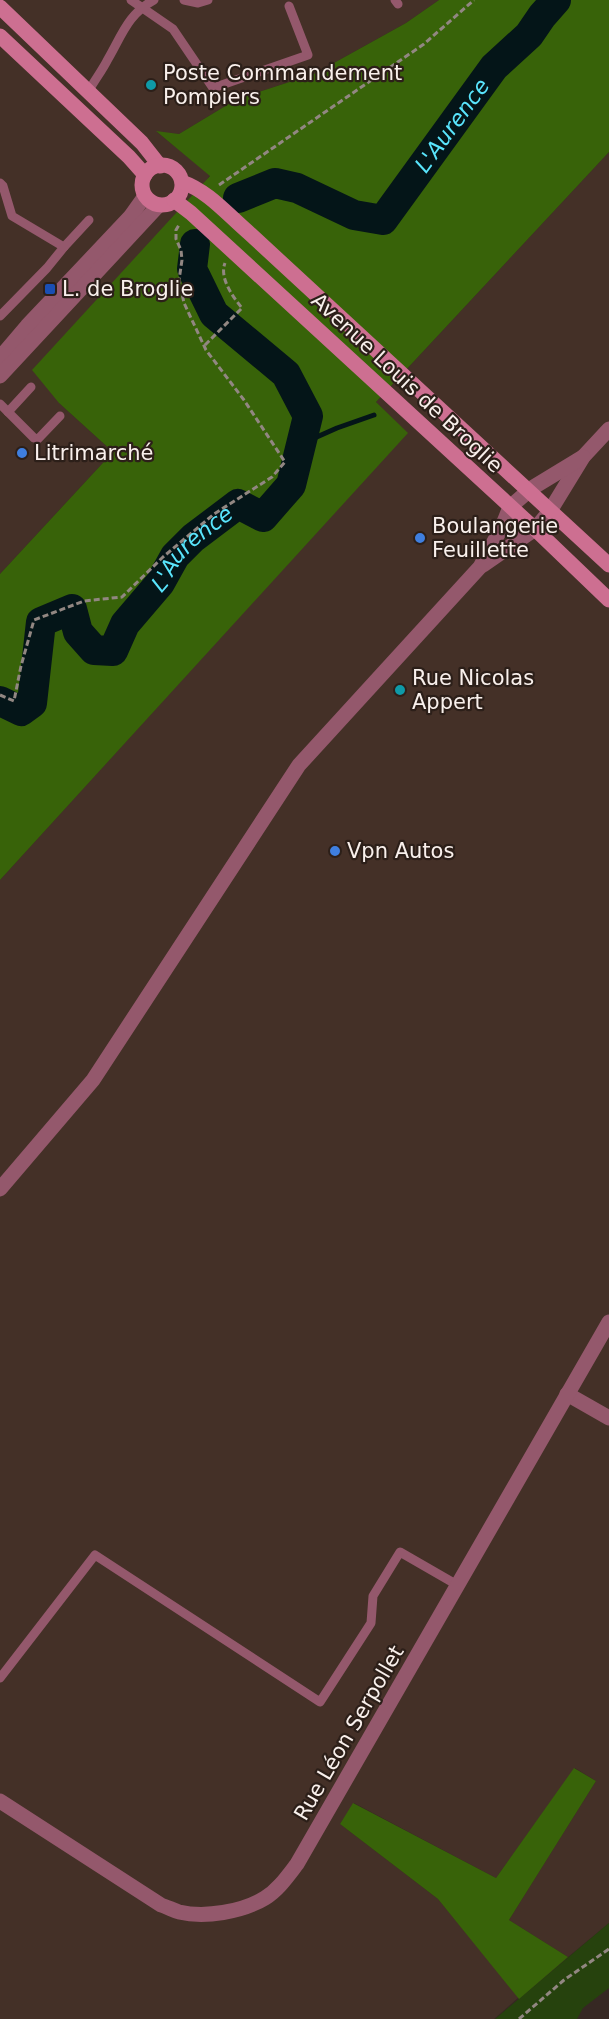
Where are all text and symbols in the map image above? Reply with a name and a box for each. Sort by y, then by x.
place label: Poste Commandement Pompiers [163,61,402,109]
water label: L'Aurence [410,74,494,177]
marker: Poste Commandement Pompiers [144,78,158,92]
place label: L. de Broglie [62,277,193,301]
marker: L. de Broglie [43,282,57,296]
street label: Avenue Louis de Broglie [307,288,507,478]
place label: Litrimarché [34,441,154,465]
marker: Litrimarché [15,446,29,460]
water label: L'Aurence [146,501,238,597]
place label: Boulangerie Feuillette [432,514,558,562]
marker: Boulangerie Feuillette [413,531,427,545]
place label: Rue Nicolas Appert [412,666,534,714]
marker: Rue Nicolas Appert [393,683,407,697]
place label: Vpn Autos [347,839,454,863]
marker: Vpn Autos [328,844,342,858]
street label: Rue Léon Serpollet [289,1641,409,1825]

